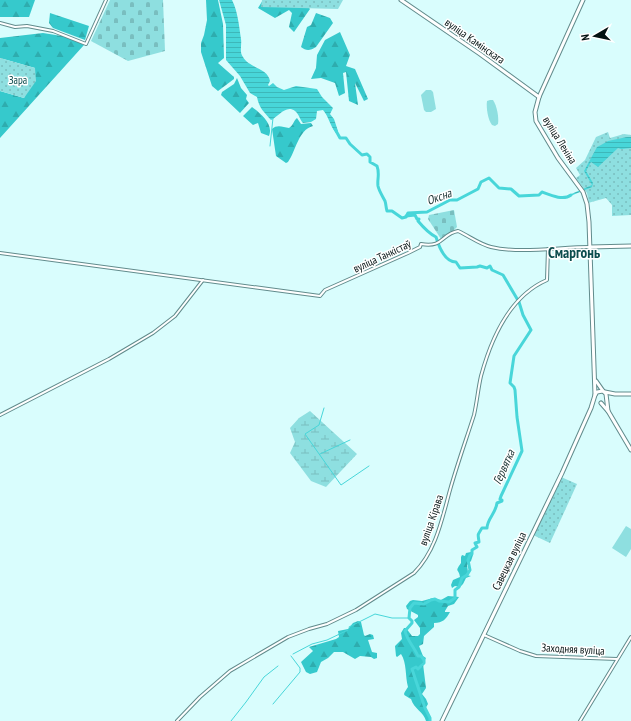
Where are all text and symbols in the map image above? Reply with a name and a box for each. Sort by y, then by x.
street label: вуліца Камінскага [442,15,508,67]
north arrow [575,16,615,56]
text: N [578,33,593,42]
park label: Зара [9,73,27,87]
street label: вуліца Леніна [540,114,580,166]
water label: Оксна [424,185,454,208]
street label: вуліца Танкістаў [351,236,414,275]
district label: Смаргонь [548,243,600,262]
water label: Гервятка [489,446,518,486]
street label: вуліца Кірава [416,493,446,547]
street label: Савецкая вуліца [489,530,529,592]
street label: Заходняя вуліца [541,640,605,658]

